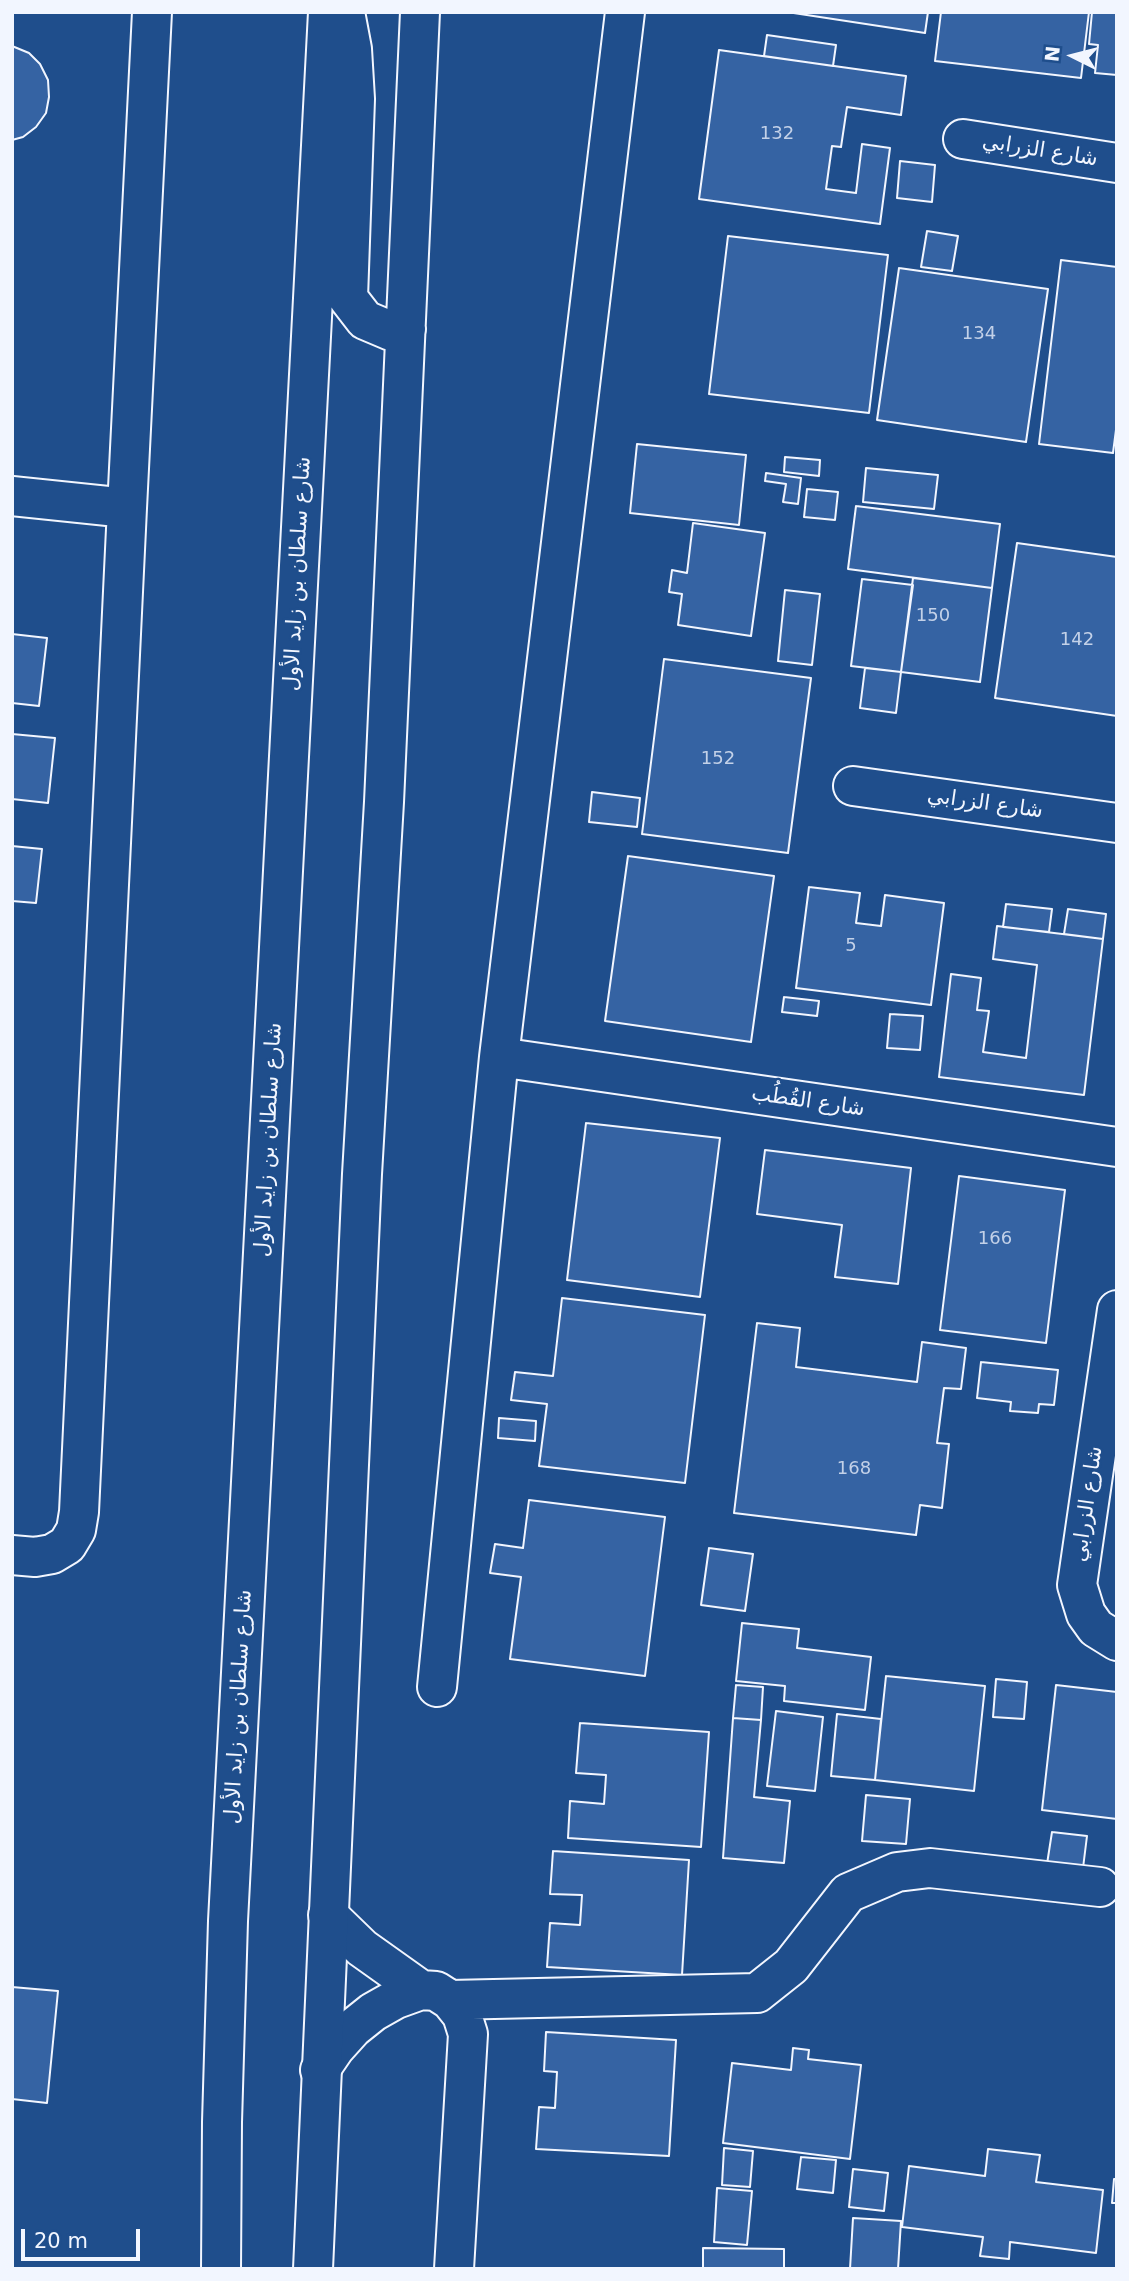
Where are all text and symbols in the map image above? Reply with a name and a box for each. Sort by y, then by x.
north arrow [1038,21,1108,91]
text: N [1040,45,1064,63]
house number: 132 [760,123,794,145]
street label: شارع الزرابي [981,129,1099,173]
house number: 134 [962,323,996,345]
street label: شارع سلطان بن زايد الأول [279,456,317,692]
house number: 150 [916,605,950,627]
house number: 142 [1060,629,1094,651]
house number: 152 [701,748,735,770]
street label: شارع الزرابي [926,783,1044,825]
house number: 5 [845,935,857,957]
street label: شارع سلطان بن زايد الأول [250,1022,288,1258]
street label: شارع القُطُب [750,1082,866,1122]
house number: 166 [978,1228,1012,1250]
street label: شارع الزرابي [1067,1445,1109,1563]
house number: 168 [837,1458,871,1480]
street label: شارع سلطان بن زايد الأول [220,1589,258,1825]
scale bar [24,2214,144,2258]
text: 20 m [34,2229,88,2253]

